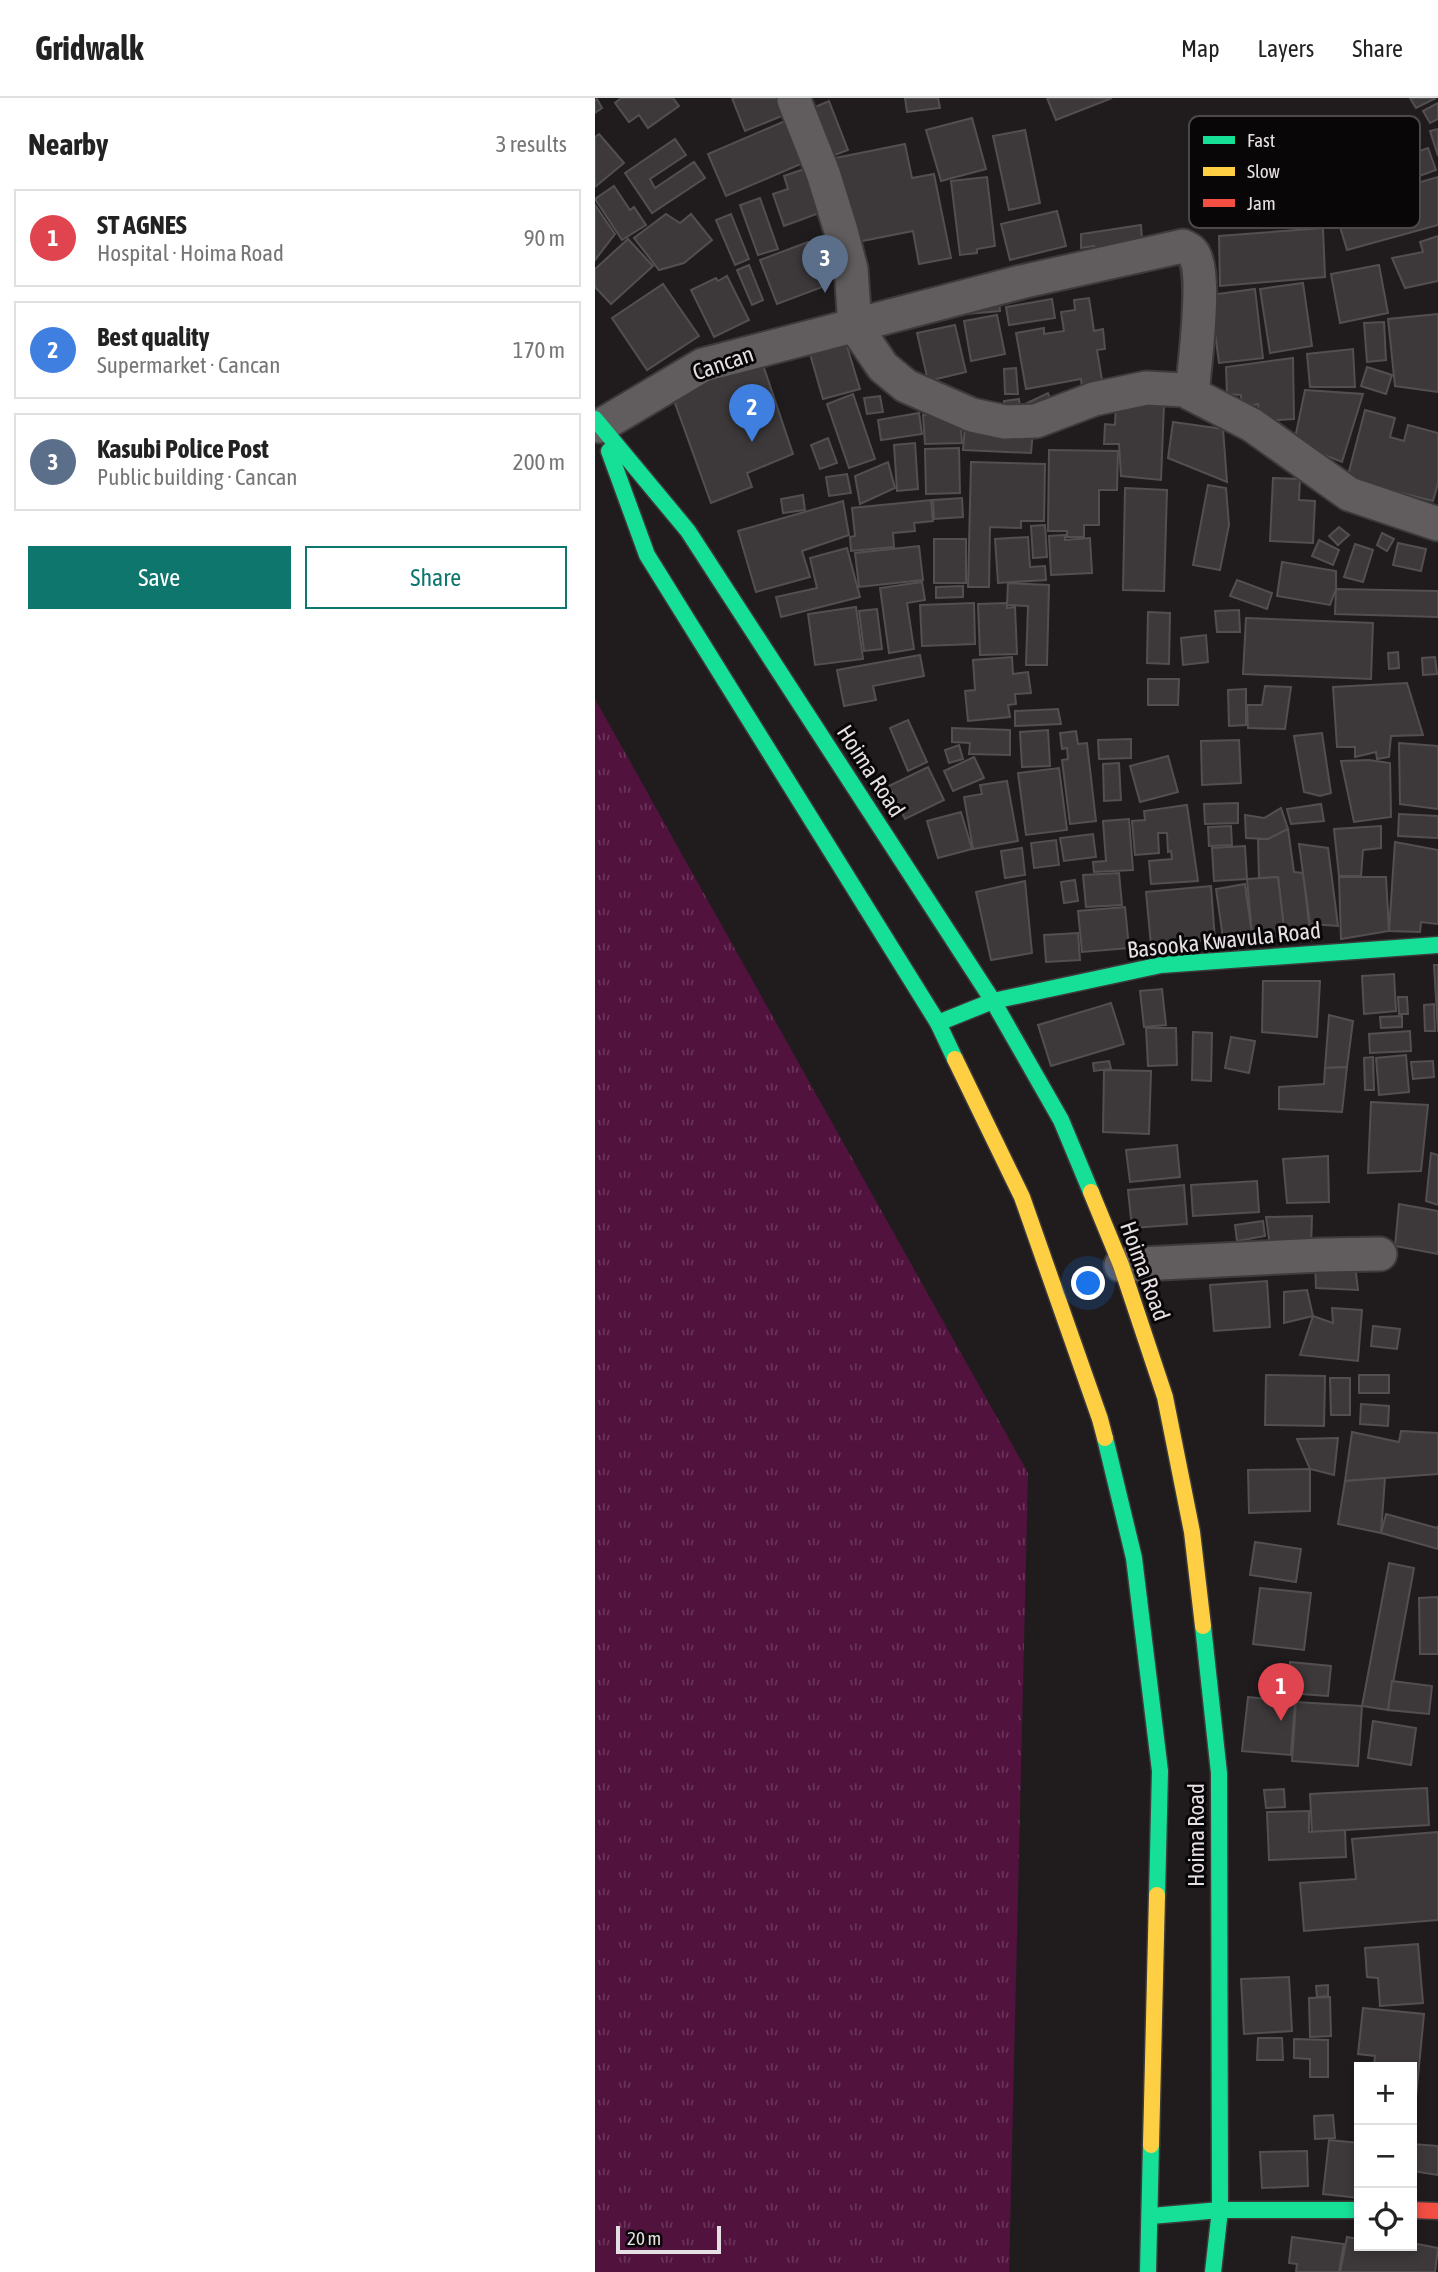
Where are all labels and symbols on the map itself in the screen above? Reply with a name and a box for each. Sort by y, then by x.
legend [1189,116,1420,228]
text: Fast [1247,129,1275,151]
text: Slow [1247,160,1281,182]
text: Jam [1247,192,1276,214]
pin: 3 [802,235,848,293]
street label: Cancan [689,341,757,385]
pin: 2 [729,384,775,442]
street label: Hoima Road [832,720,910,822]
street label: Basooka Kwavula Road [1126,917,1322,963]
street label: Hoima Road [1115,1218,1175,1324]
your location [1071,1266,1105,1300]
pin: 1 [1258,1663,1304,1721]
street label: Hoima Road [1183,1783,1209,1887]
scale bar [616,2223,721,2255]

